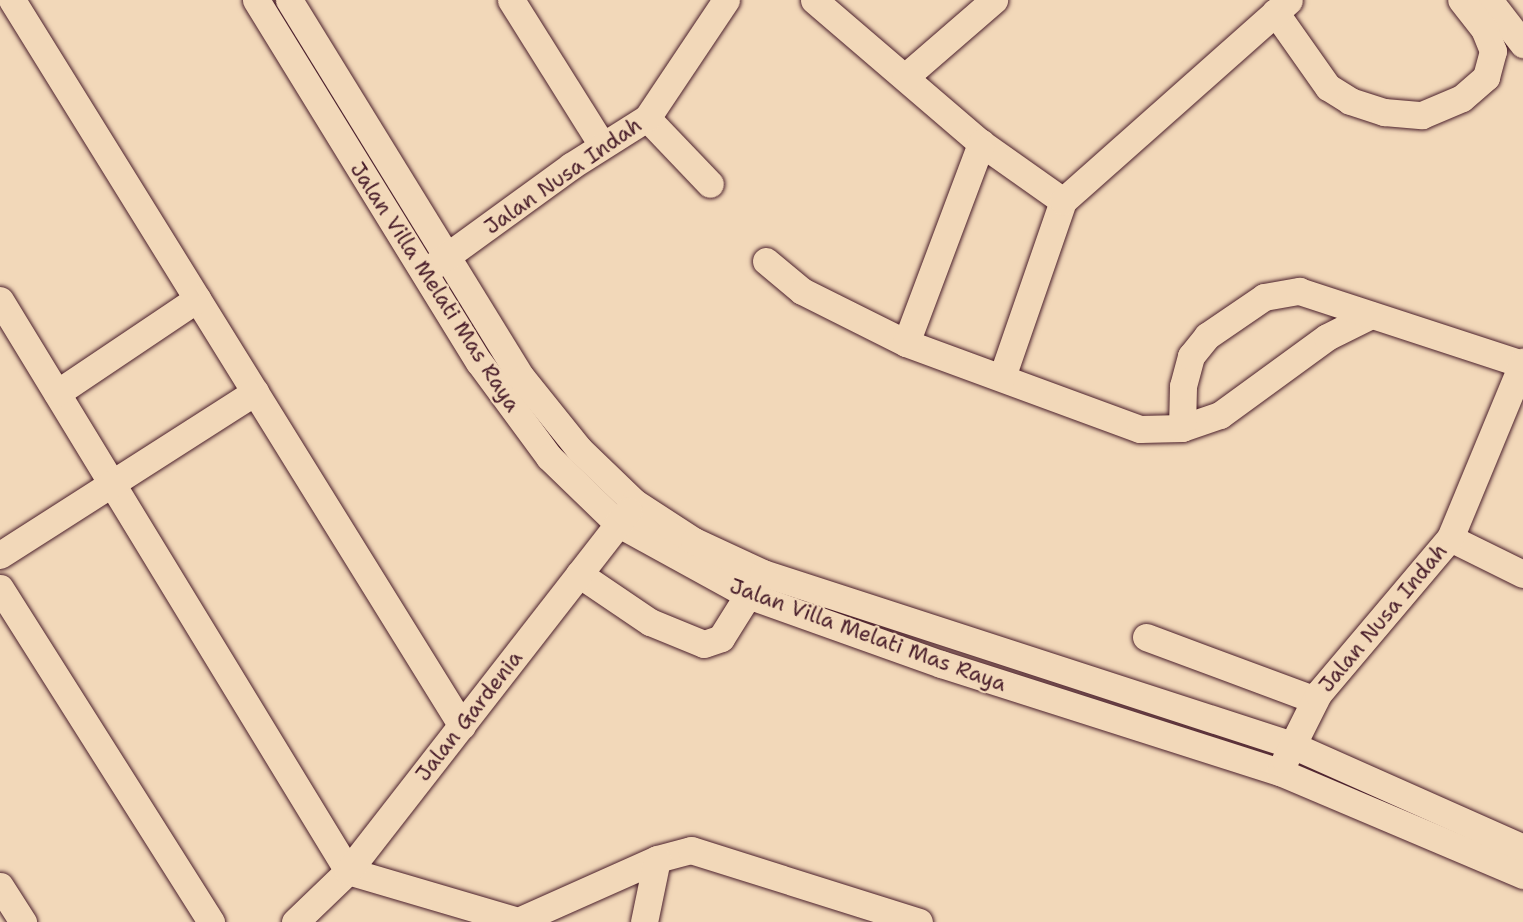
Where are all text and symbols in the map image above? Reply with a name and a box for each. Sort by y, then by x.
street label: Jalan Nusa Indah [480,112,646,240]
street label: Jalan Villa Melati Mas Raya [345,157,525,417]
street label: Jalan Nusa Indah [1314,539,1452,697]
street label: Jalan Villa Melati Mas Raya [726,573,1010,697]
street label: Jalan Gardenia [410,646,528,786]

